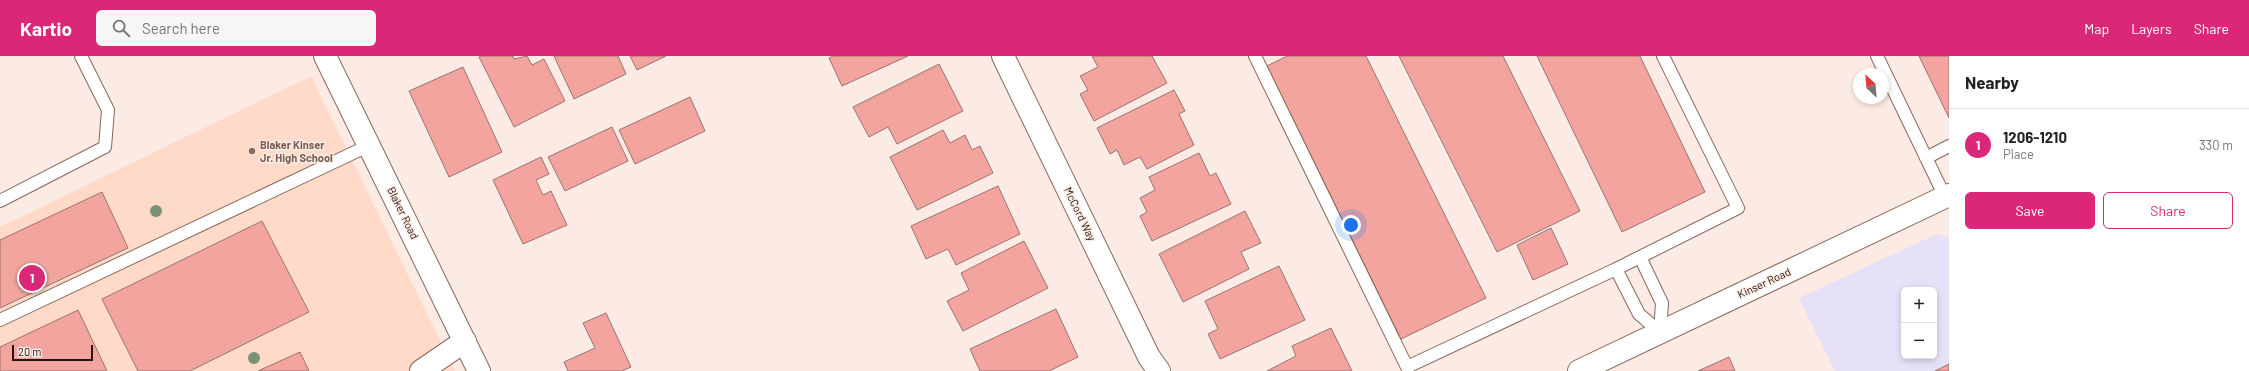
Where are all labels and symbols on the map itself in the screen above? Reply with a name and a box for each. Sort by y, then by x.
north arrow [1853,68,1889,104]
place label: Blaker Kinser Jr. High School [260,138,333,164]
marker: Blaker Kinser Jr. High School [247,146,257,156]
street label: Blaker Road [385,184,422,241]
street label: McCord Way [1062,185,1099,243]
your location [1341,215,1361,235]
pin: 1 [19,263,45,293]
street label: Kinser Road [1735,265,1792,301]
scale bar [12,343,93,362]

